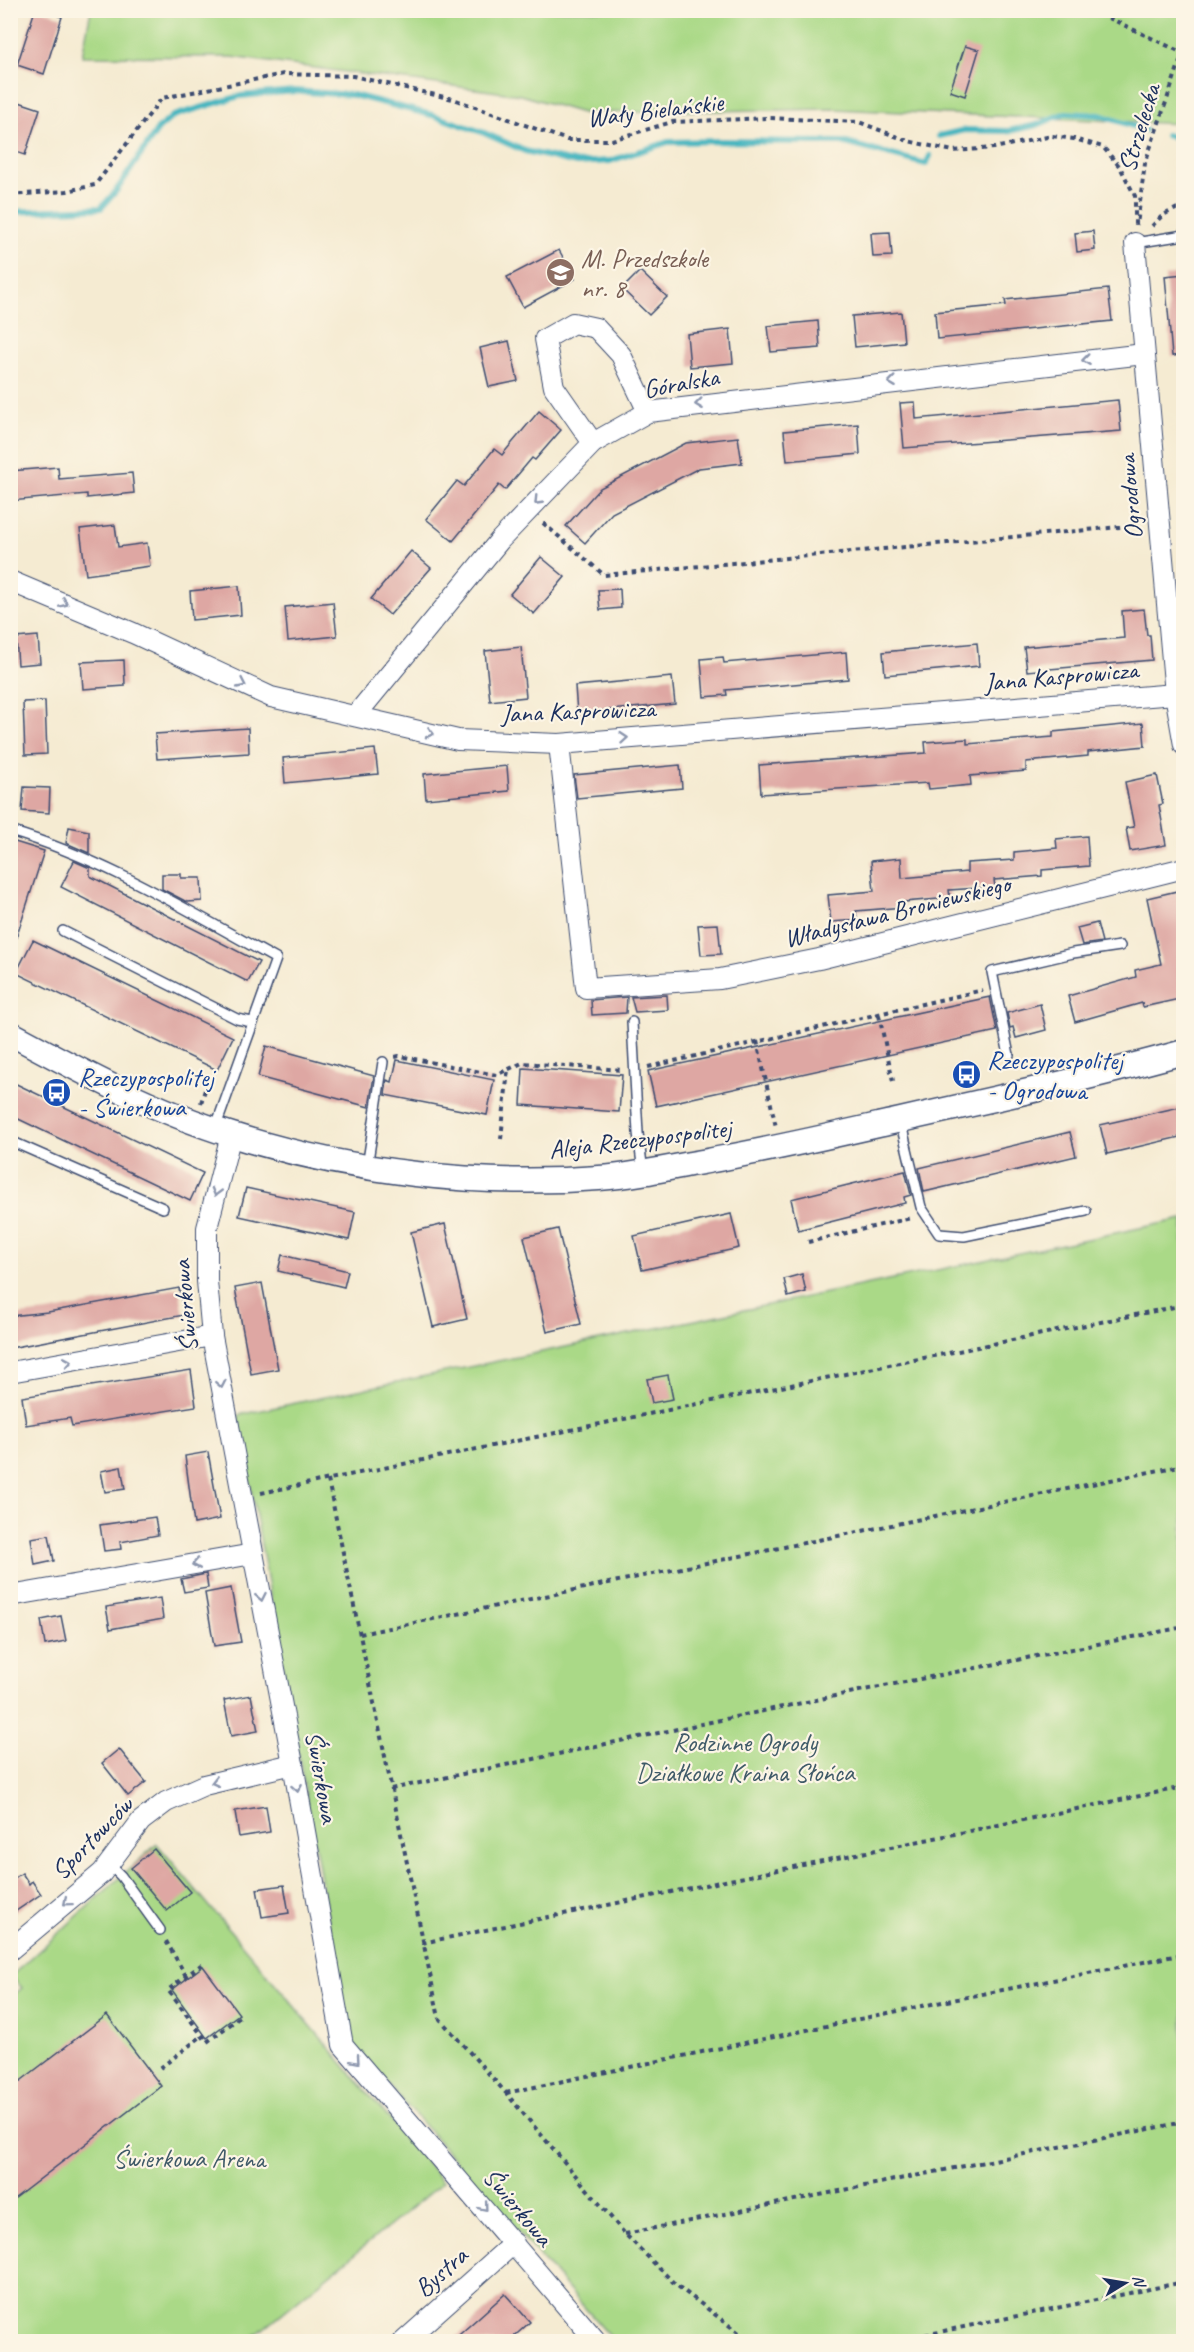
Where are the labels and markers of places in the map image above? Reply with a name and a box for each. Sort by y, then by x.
place label: M. Przedszkole nr. 8 [581,242,710,305]
school or university icon: M. Przedszkole nr. 8 [544,257,576,289]
place label: Rzeczypospolitej - Ogrodowa [987,1044,1125,1107]
bus stop icon: Rzeczypospolitej - Ogrodowa [950,1059,982,1091]
place label: Rzeczypospolitej - Świerkowa [78,1061,216,1124]
bus stop icon: Rzeczypospolitej - Świerkowa [41,1076,73,1108]

